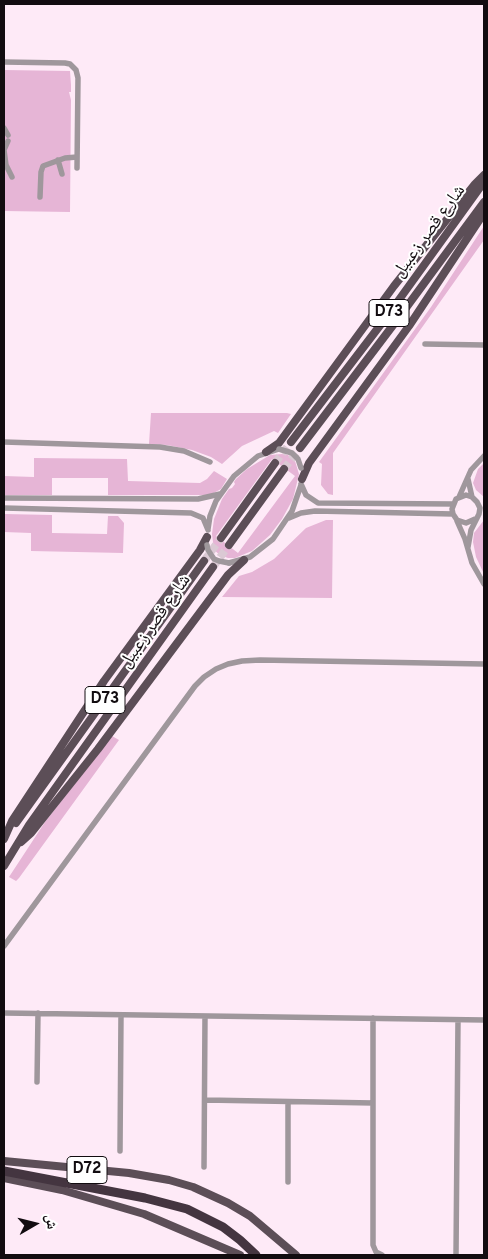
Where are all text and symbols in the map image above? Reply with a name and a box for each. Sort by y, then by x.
street label: شارع قصر زعبيل [389,181,471,283]
road number: D73 [369,300,409,326]
street label: شارع قصر زعبيل [116,571,196,673]
road number: D73 [85,686,125,714]
road number: D72 [67,1156,107,1184]
north arrow [10,1199,60,1249]
text: ش [41,1213,60,1230]

